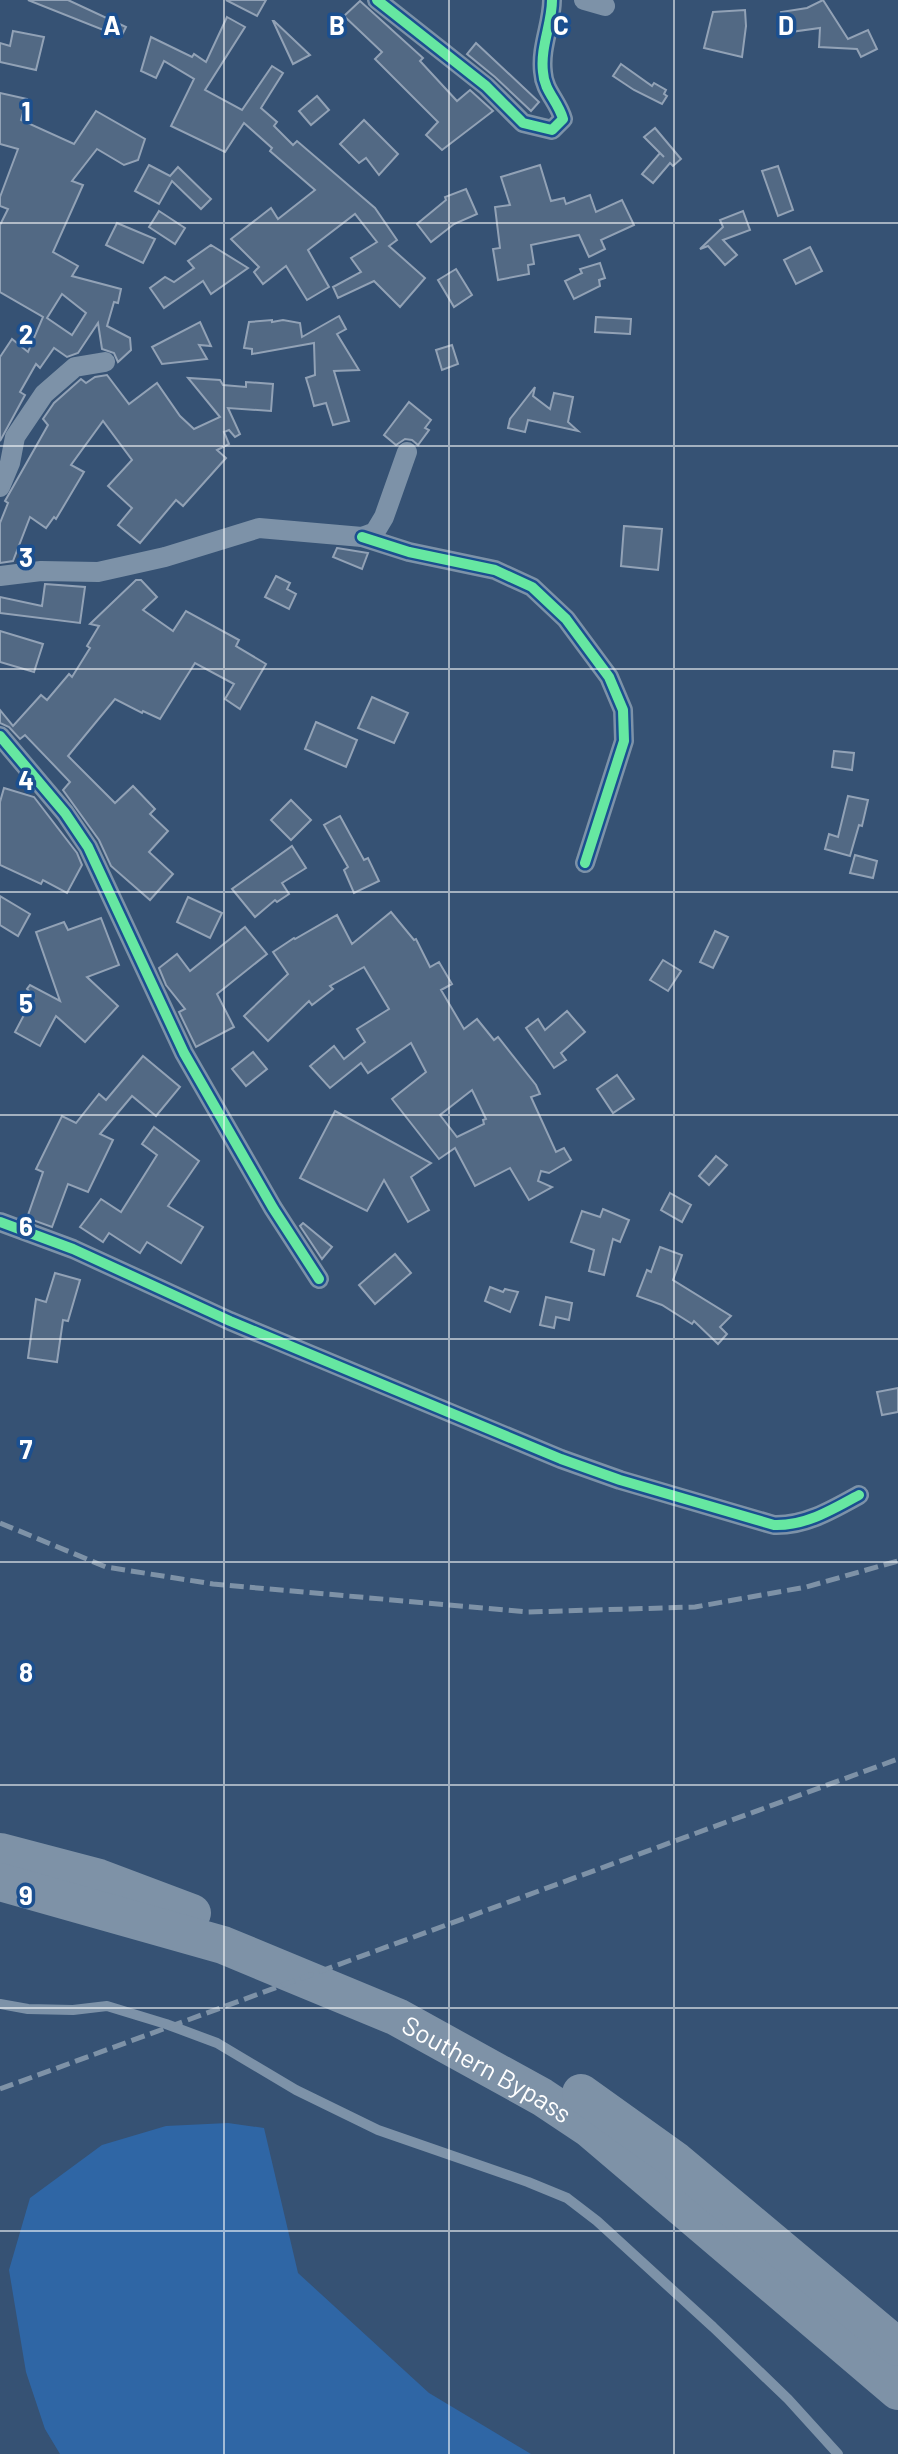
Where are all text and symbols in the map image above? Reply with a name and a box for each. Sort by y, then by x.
text: A [103,9,121,40]
text: B [329,9,345,40]
text: C [553,9,569,40]
text: D [778,9,794,40]
text: 1 [21,95,31,126]
text: 2 [19,318,33,349]
text: 3 [19,541,33,572]
text: 4 [18,764,34,795]
text: 5 [19,987,33,1018]
text: 6 [19,1210,33,1241]
text: 7 [20,1433,33,1464]
text: 8 [19,1656,33,1687]
text: 9 [19,1879,33,1910]
street label: Southern Bypass [398,2008,578,2128]

